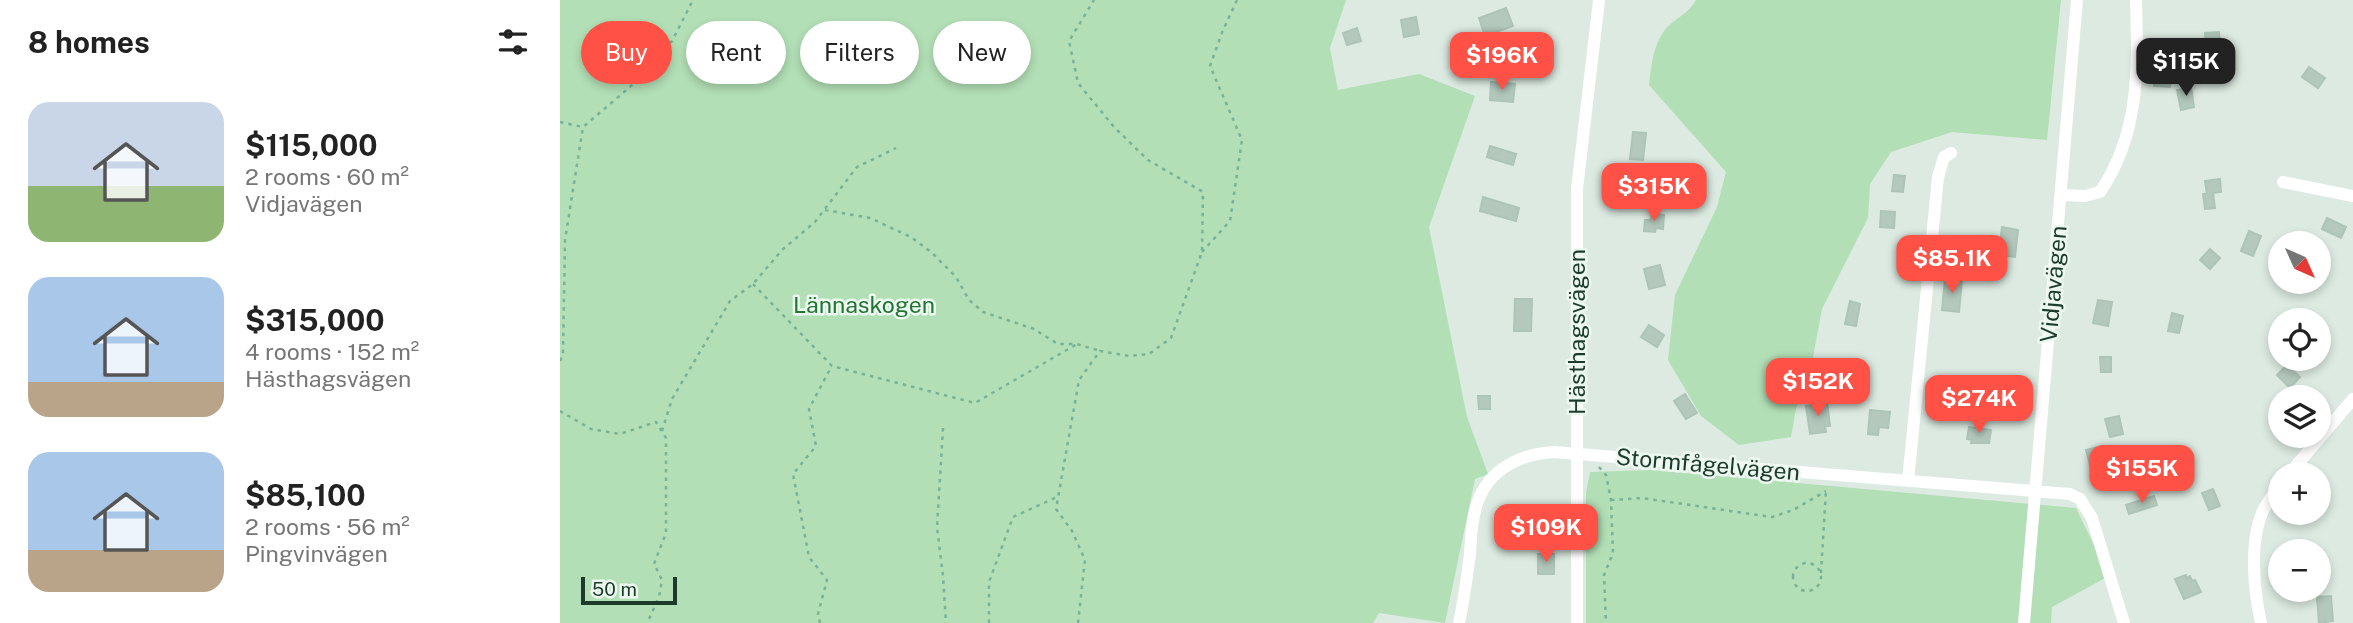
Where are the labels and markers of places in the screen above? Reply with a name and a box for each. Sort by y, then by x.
pin: $196K [1453,32,1551,92]
pin: $115K [2137,38,2235,98]
pin: $315K [1605,164,1703,223]
pin: $85.1K [1895,236,2009,295]
pin: $152K [1769,358,1867,418]
pin: $274K [1930,376,2028,435]
pin: $155K [2093,446,2191,505]
pin: $109K [1497,504,1595,564]

